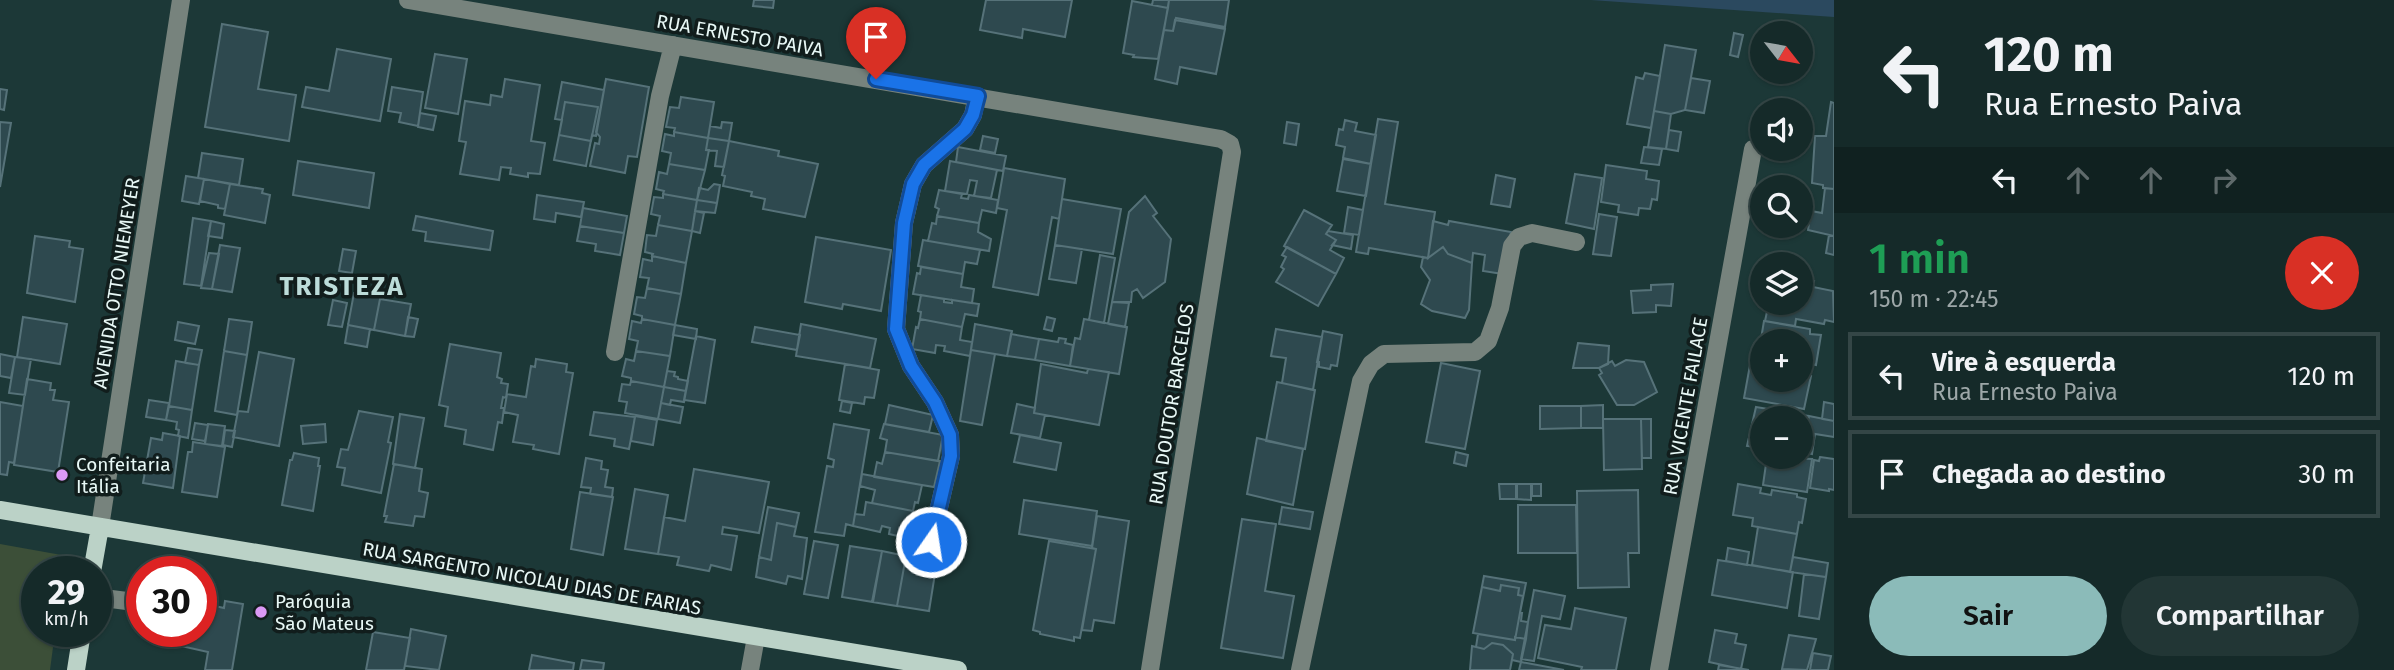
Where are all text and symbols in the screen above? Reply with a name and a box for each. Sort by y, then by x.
pin [846,7,906,79]
street label: RUA ERNESTO PAIVA [655,9,825,62]
icon: arrive [857,18,895,56]
north arrow [1750,21,1813,84]
map controls [1750,21,1813,469]
text: 120 m [1984,25,2114,84]
icon: left [1869,28,1960,119]
text: Rua Ernesto Paiva [1984,85,2242,123]
button: sound [1750,98,1813,161]
icon: left [1986,161,2024,199]
icon: ahead [2059,161,2097,199]
icon: ahead [2132,161,2170,199]
icon: right [2205,161,2243,199]
street label: AVENIDA OTTO NIEMEYER [88,175,145,390]
button: search [1750,175,1813,238]
text: 1 min [1869,234,1970,284]
button: close [2285,236,2359,310]
button: layers [1750,252,1813,315]
district label: TRISTEZA [280,271,404,302]
text: 150 m · 22:45 [1869,285,1999,313]
street label: RUA DOUTOR BARCELOS [1144,302,1199,506]
street label: RUA VICENTE FAILACE [1658,315,1712,497]
button: + [1750,329,1813,392]
text: Vire à esquerda [1932,347,2116,378]
icon: left [1873,357,1911,395]
text: 120 m [2287,361,2355,392]
text: Rua Ernesto Paiva [1932,378,2118,406]
button: − [1750,406,1813,469]
place label: Confeitaria Itália [76,453,170,498]
icon: arrive [1873,455,1911,493]
text: Chegada ao destino [1932,459,2166,490]
text: 30 m [2298,459,2355,490]
marker: Confeitaria Itália [54,467,70,483]
position arrow [894,505,968,579]
street label: RUA SARGENTO NICOLAU DIAS DE FARIAS [361,537,703,620]
speed limit sign: 30 [126,556,217,647]
text: 29 [48,571,85,613]
button: Sair [1869,576,2107,656]
button: Compartilhar [2121,576,2359,656]
place label: Paróquia São Mateus [275,590,374,635]
marker: Paróquia São Mateus [253,604,269,620]
text: km/h [44,608,89,630]

